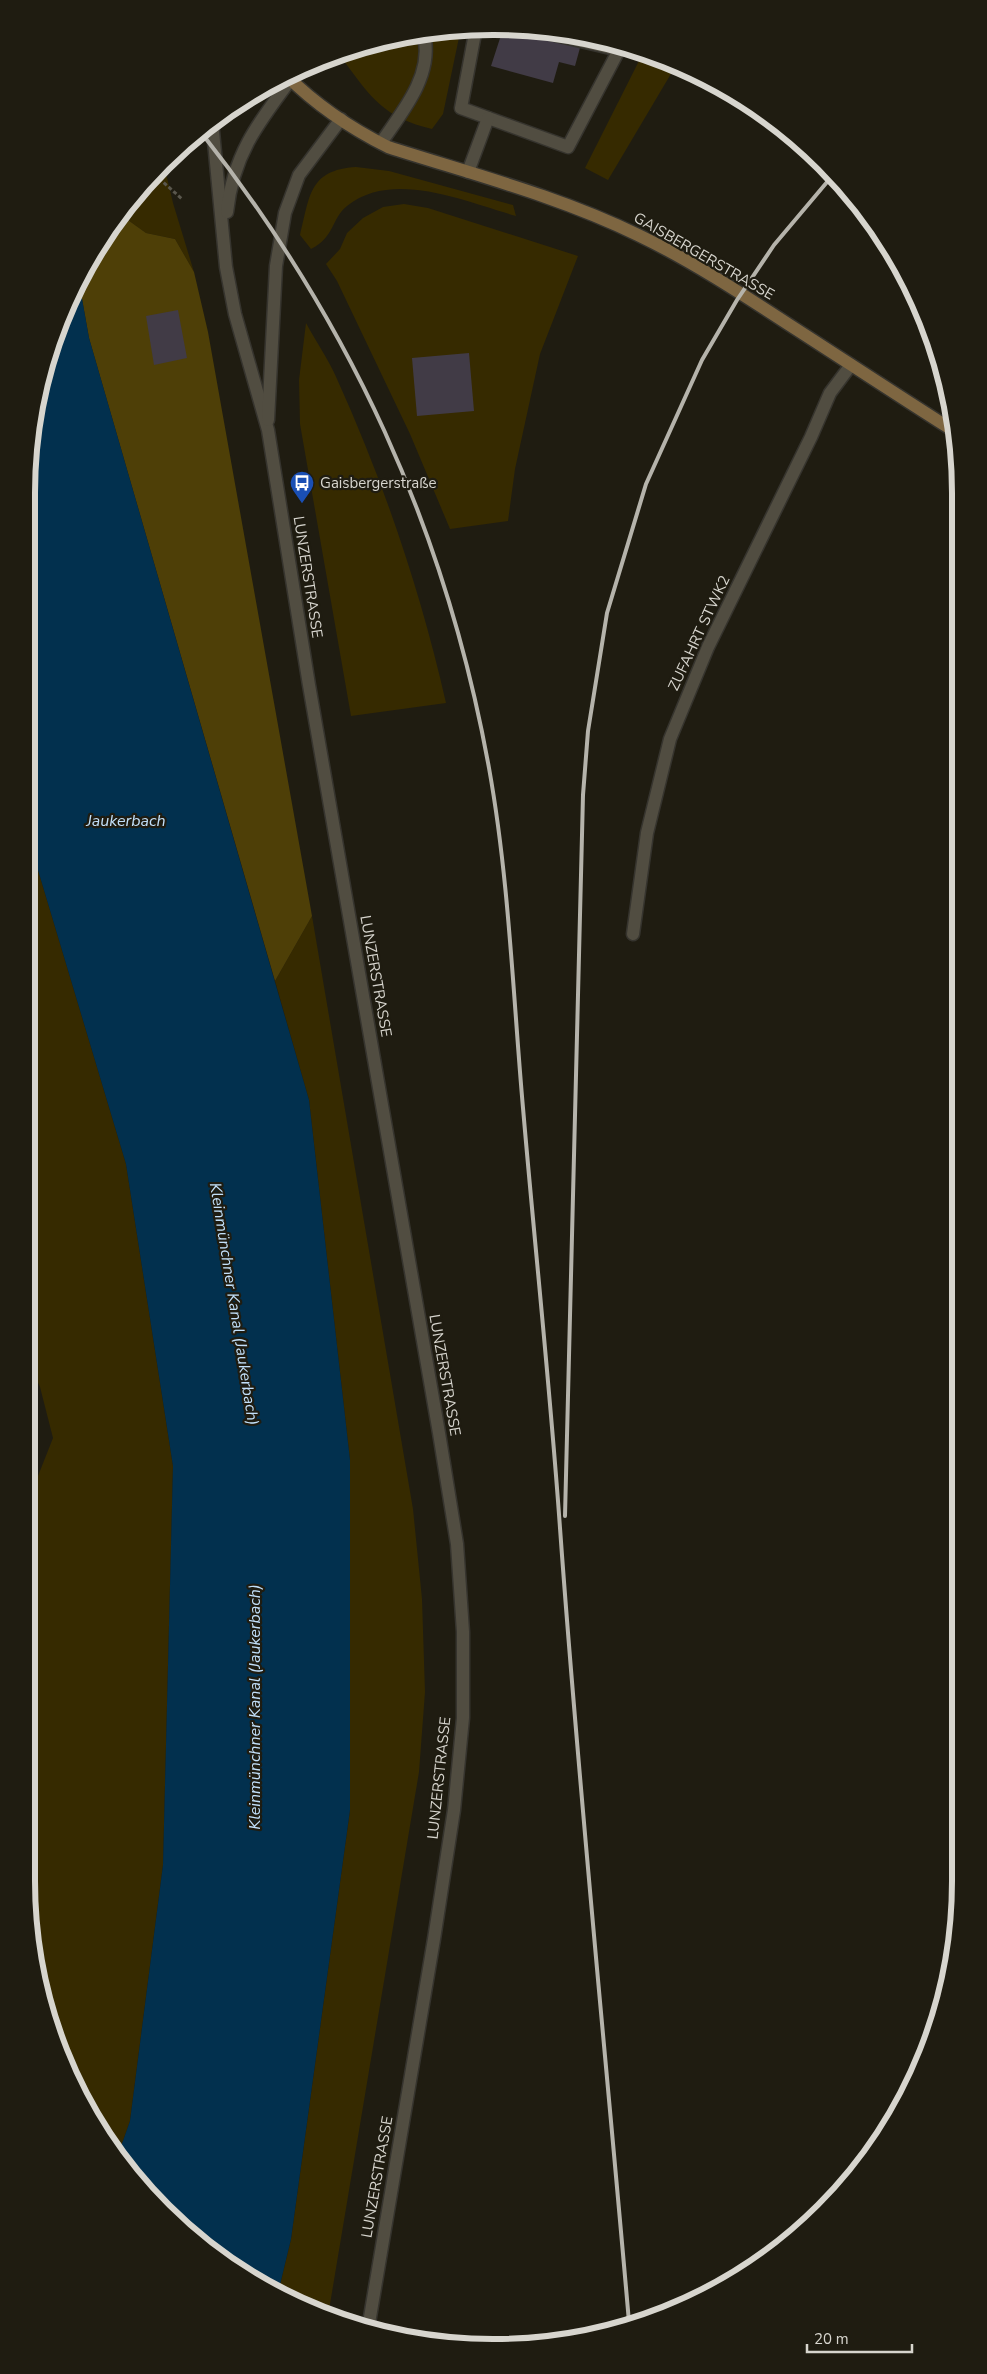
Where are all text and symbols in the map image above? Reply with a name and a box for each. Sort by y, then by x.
street label: GAISBERGERSTRASSE [630,208,778,304]
bus stop icon: Gaisbergerstraße [289,470,315,504]
place label: Gaisbergerstraße [320,473,436,493]
street label: LUNZERSTRASSE [288,515,328,639]
street label: ZUFAHRT STWK2 [663,572,735,694]
water label: Jaukerbach [86,810,165,832]
street label: LUNZERSTRASSE [355,914,397,1038]
water label: Kleinmünchner Kanal (Jaukerbach) [204,1181,264,1427]
street label: LUNZERSTRASSE [424,1313,466,1437]
water label: Kleinmünchner Kanal (Jaukerbach) [244,1584,266,1830]
street label: LUNZERSTRASSE [423,1716,455,1840]
street label: LUNZERSTRASSE [356,2115,398,2239]
scale bar [807,2322,912,2354]
text: 20 m [814,2329,849,2349]

